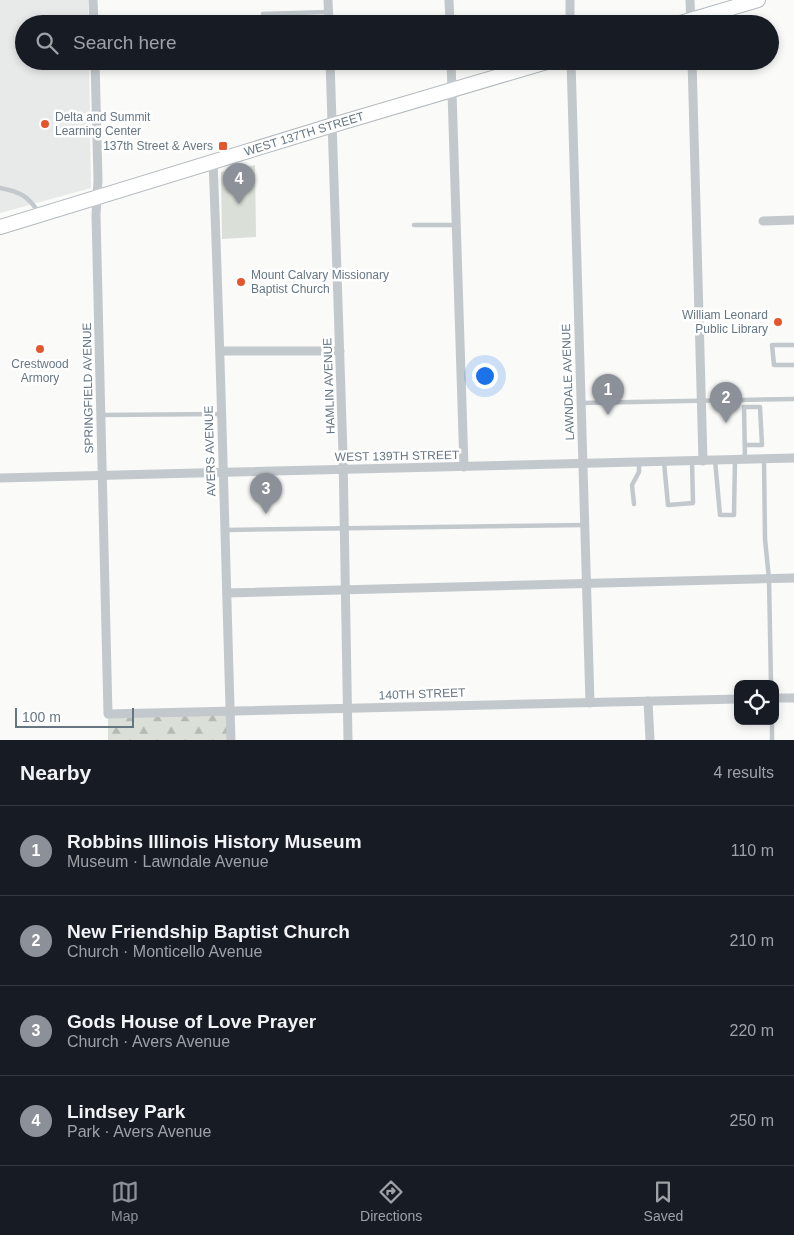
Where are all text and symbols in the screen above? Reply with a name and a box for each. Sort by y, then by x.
search box [15,15,779,70]
icon: search [33,29,61,57]
text: Search here [73,32,177,53]
street label: WEST 137TH STREET [242,109,366,159]
place label: Delta and Summit Learning Center [55,110,151,138]
marker: Delta and Summit Learning Center [39,118,51,130]
place label: 137th Street & Avers [103,139,213,153]
marker: 137th Street & Avers [217,140,229,152]
pin: 4 [223,163,255,204]
place label: Mount Calvary Missionary Baptist Church [251,268,389,296]
marker: Mount Calvary Missionary Baptist Church [235,276,247,288]
place label: William Leonard Public Library [682,308,768,336]
marker: William Leonard Public Library [772,316,784,328]
street label: SPRINGFIELD AVENUE [80,322,96,454]
street label: LAWNDALE AVENUE [559,323,577,441]
street label: HAMLIN AVENUE [320,338,338,434]
marker: Crestwood Armory [34,343,46,355]
place label: Crestwood Armory [11,357,69,385]
your location [472,363,498,389]
pin: 1 [592,374,624,415]
pin: 2 [710,382,742,423]
street label: AVERS AVENUE [201,405,219,497]
street label: WEST 139TH STREET [335,448,460,464]
pin: 3 [250,473,282,514]
map controls [734,680,779,725]
button: locate [734,680,779,725]
street label: 140TH STREET [378,685,466,703]
scale bar [15,705,134,728]
text: 100 m [22,709,61,725]
text: Nearby [20,761,91,784]
text: 4 results [714,764,774,781]
text: Robbins Illinois History Museum [67,831,362,852]
text: 1 [32,842,40,859]
text: 110 m [731,842,774,859]
text: Museum · Lawndale Avenue [67,853,269,870]
text: New Friendship Baptist Church [67,921,350,942]
text: 2 [32,932,40,949]
text: 210 m [730,932,774,949]
text: Church · Monticello Avenue [67,943,262,960]
text: Gods House of Love Prayer [67,1011,316,1032]
text: 3 [32,1022,40,1039]
text: 220 m [730,1022,774,1039]
text: Church · Avers Avenue [67,1033,230,1050]
text: Lindsey Park [67,1101,185,1122]
text: 4 [32,1112,40,1129]
text: 250 m [730,1112,774,1129]
text: Park · Avers Avenue [67,1123,211,1140]
tab: Map [111,1178,139,1224]
tab: Directions [360,1178,422,1224]
tab: Saved [644,1178,683,1224]

